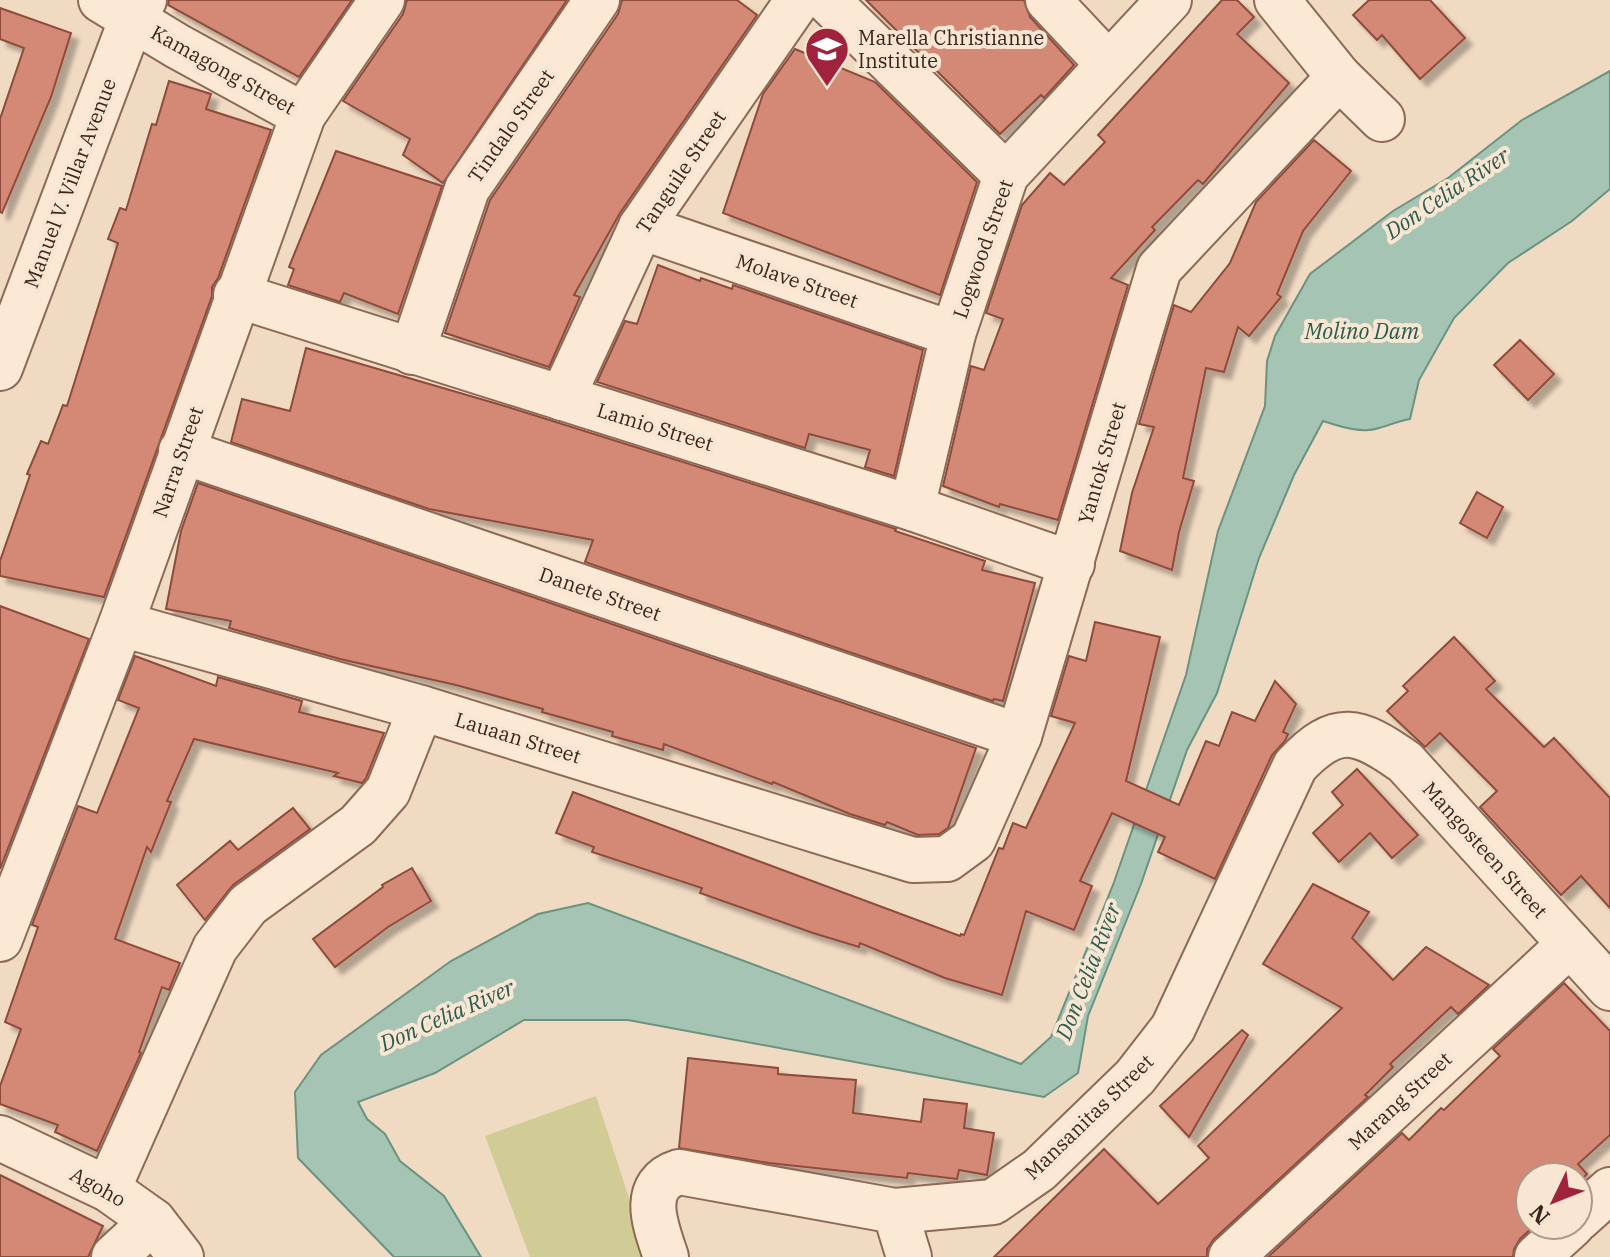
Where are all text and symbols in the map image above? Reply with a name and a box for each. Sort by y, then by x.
street label: Kamagong Street [146,19,300,120]
place label: Marella Christianne Institute [858,24,1044,74]
school or university icon: Marella Christianne Institute [803,25,851,88]
street label: Tindalo Street [461,63,560,188]
street label: Manuel V. Villar Avenue [17,74,122,292]
street label: Tanguile Street [629,105,732,239]
water label: Don Celia River [1378,139,1516,246]
street label: Logwood Street [946,176,1019,322]
street label: Molave Street [733,247,862,314]
water label: Molino Dam [1304,316,1420,345]
street label: Lamio Street [594,396,717,457]
street label: Yantok Street [1071,399,1132,527]
street label: Narra Street [146,403,209,521]
street label: Danete Street [536,560,665,627]
street label: Lauaan Street [452,706,585,770]
street label: Mangosteen Street [1417,776,1554,924]
water label: Don Celia River [1048,897,1127,1044]
water label: Don Celia River [374,971,520,1058]
street label: Marang Street [1342,1046,1457,1156]
street label: Mansanitas Street [1018,1048,1159,1185]
street label: Agoho [66,1160,131,1213]
north arrow [1514,1161,1594,1241]
text: N [1522,1199,1556,1231]

